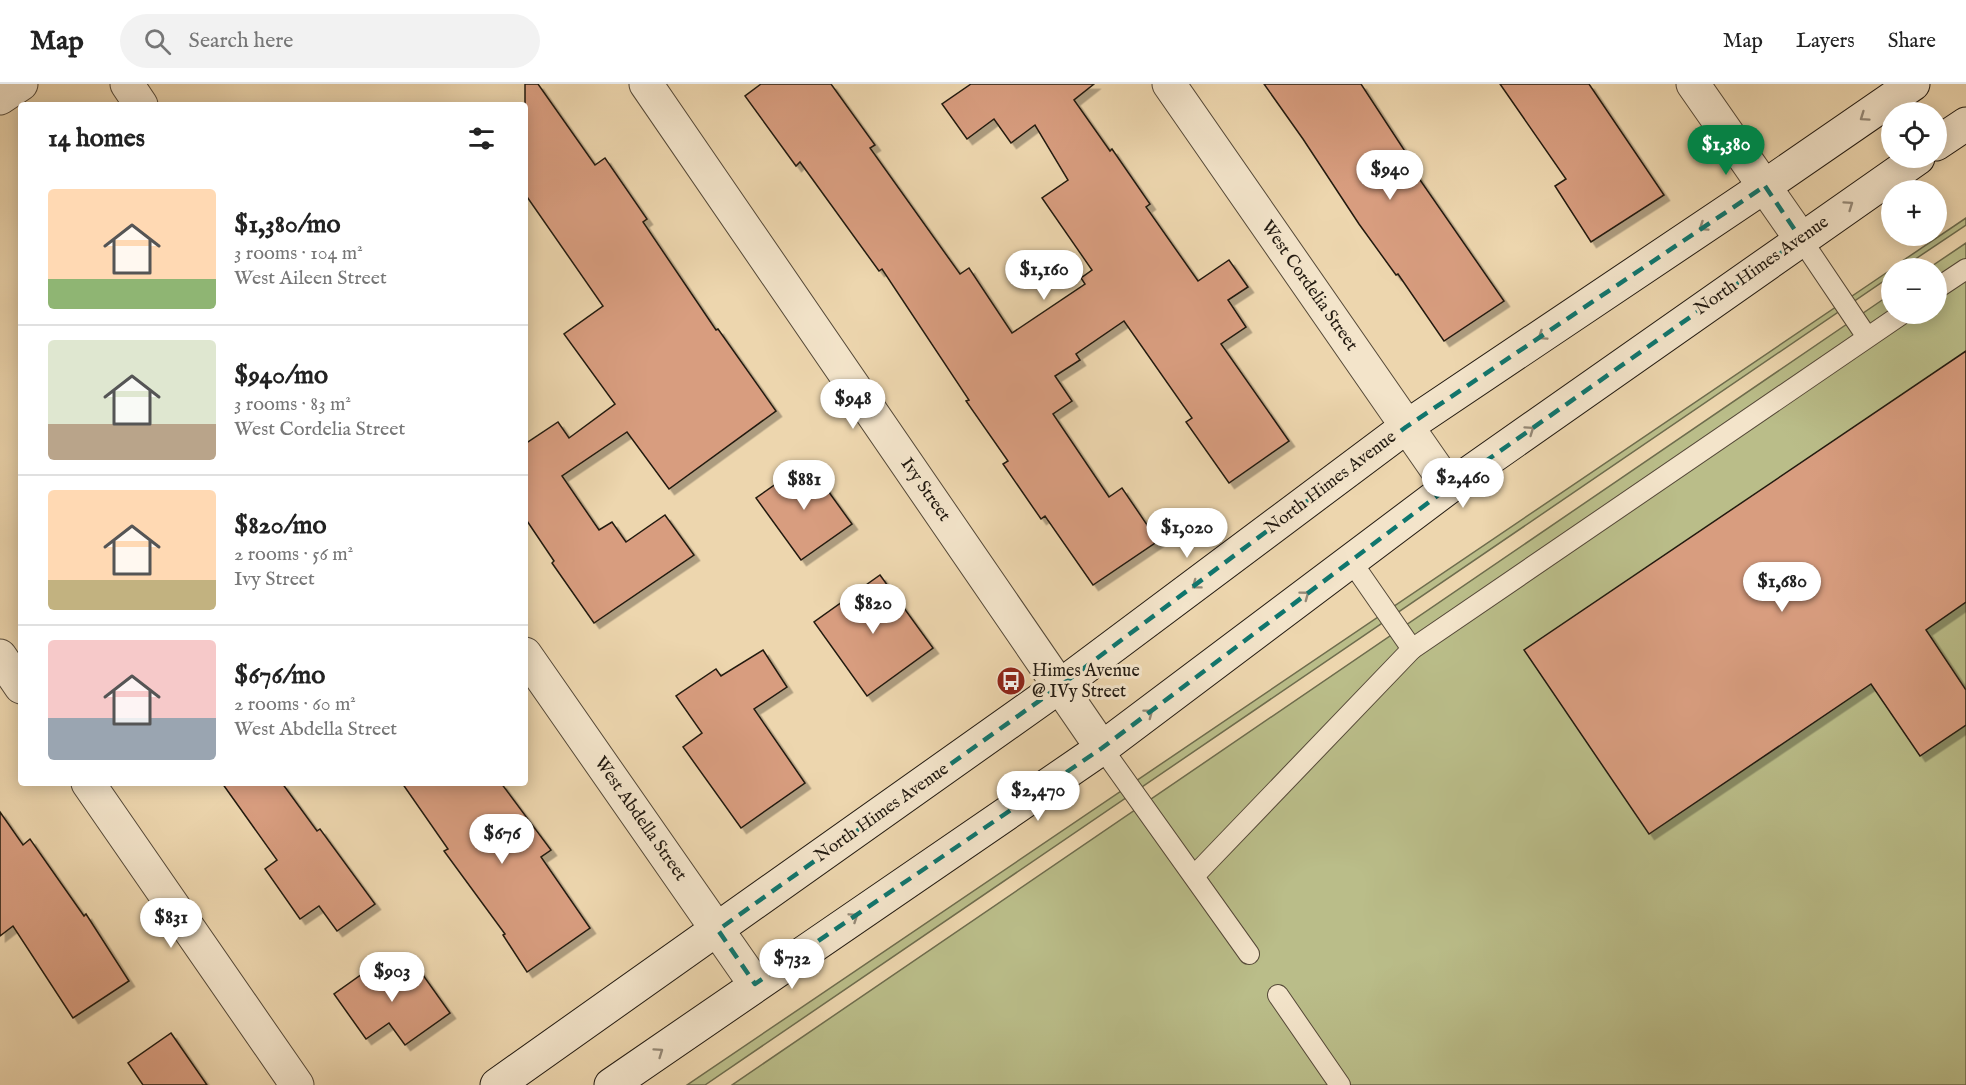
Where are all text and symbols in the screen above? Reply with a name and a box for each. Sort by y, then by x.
search box [120,14,540,68]
text: Map [30,24,84,59]
icon: search [141,25,174,58]
text: Search here [189,27,293,55]
text: Map [1723,28,1763,55]
text: Layers [1796,28,1855,55]
text: Share [1888,28,1936,55]
map controls [1881,102,1947,324]
button: locate [1881,102,1947,168]
one-way arrow [1860,110,1871,121]
text: 14 homes [48,122,145,155]
icon: filters [465,122,498,155]
pin: $1,380 [1677,125,1775,176]
text: $1,380 [1702,132,1750,157]
pin: $940 [1354,150,1426,201]
text: $940 [1370,157,1410,182]
button: + [1881,180,1947,246]
one-way arrow [1842,201,1853,212]
text: $1,380/mo [234,208,341,241]
street label: North Himes Avenue [1690,211,1834,321]
icon: home [96,213,168,285]
street label: West Cordelia Street [1255,216,1363,356]
one-way arrow [1699,220,1710,231]
text: 3 rooms · 104 m² [234,241,363,266]
pin: $1,160 [995,250,1093,301]
text: $1,160 [1019,257,1069,282]
button: − [1881,258,1947,324]
text: West Aileen Street [234,266,387,291]
one-way arrow [1537,329,1548,340]
text: $940/mo [234,359,328,392]
icon: home [96,364,168,436]
pin: $948 [817,379,889,430]
text: $948 [834,386,872,411]
text: 3 rooms · 83 m² [234,392,351,417]
text: West Cordelia Street [234,417,405,442]
street label: North Himes Avenue [1261,426,1401,540]
one-way arrow [1523,426,1534,437]
street label: Ivy Street [895,454,955,526]
pin: $2,460 [1414,458,1512,509]
pin: $881 [768,460,840,511]
text: $2,460 [1436,465,1490,490]
text: $881 [787,467,821,492]
pin: $1,020 [1138,508,1236,559]
text: $820/mo [234,509,326,542]
icon: home [96,514,168,586]
text: $1,020 [1161,515,1213,540]
text: 2 rooms · 56 m² [234,542,353,567]
pin: $1,680 [1733,562,1831,613]
text: Ivy Street [234,567,315,592]
text: $1,680 [1757,569,1807,594]
one-way arrow [1191,577,1202,588]
pin: $820 [837,584,909,635]
text: $820 [854,591,892,616]
one-way arrow [1298,592,1309,603]
text: $676/mo [234,659,325,692]
place label: Himes Avenue @ IVy Street [1032,660,1140,704]
icon: home [96,664,168,736]
bus stop icon: Himes Avenue @ IVy Street [995,665,1027,697]
text: 2 rooms · 60 m² [234,692,356,717]
one-way arrow [1142,709,1153,720]
text: West Abdella Street [234,717,397,742]
street label: West Abdella Street [588,752,692,886]
street label: North Himes Avenue [810,758,954,868]
pin: $2,470 [989,771,1087,822]
text: $2,470 [1011,778,1065,803]
pin: $676 [466,814,538,865]
text: $676 [483,821,521,846]
pin: $831 [135,898,207,949]
text: $831 [154,905,188,930]
one-way arrow [847,913,858,924]
pin: $732 [756,939,828,990]
text: $732 [773,946,811,971]
pin: $903 [356,952,428,1003]
text: $903 [373,959,411,984]
one-way arrow [652,1048,663,1059]

